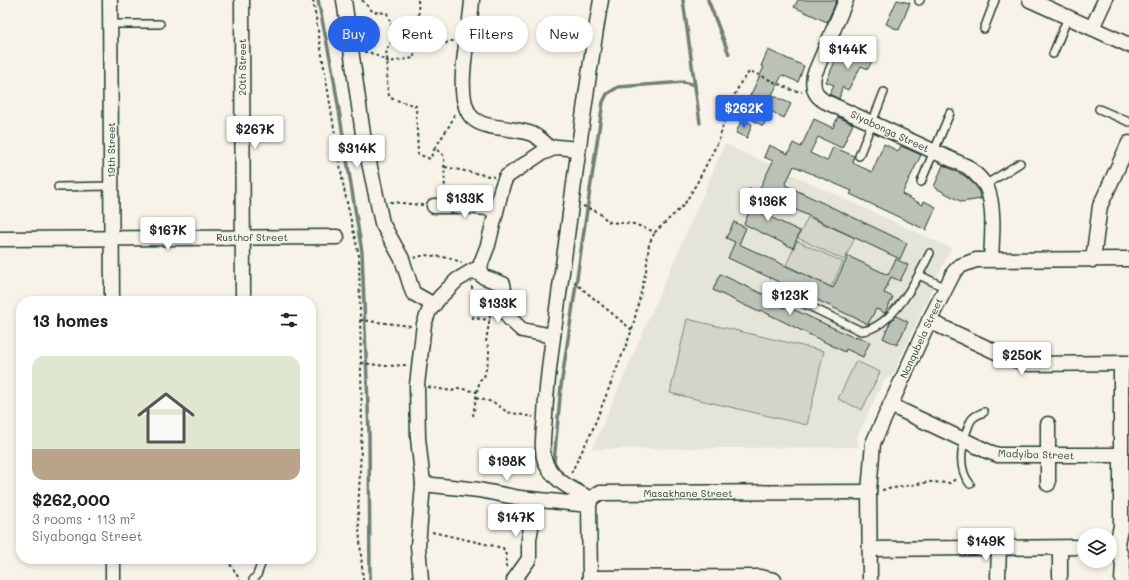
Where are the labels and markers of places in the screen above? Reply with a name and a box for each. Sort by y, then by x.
pin: $144K [820,36,876,70]
pin: $262K [716,95,772,129]
pin: $267K [227,116,283,150]
pin: $314K [329,135,385,169]
pin: $133K [437,185,493,219]
pin: $136K [740,188,796,222]
pin: $167K [140,217,196,251]
pin: $123K [762,282,818,316]
pin: $133K [470,290,526,324]
pin: $250K [994,342,1050,376]
pin: $198K [479,448,535,482]
pin: $147K [488,504,544,538]
pin: $149K [958,528,1014,562]

